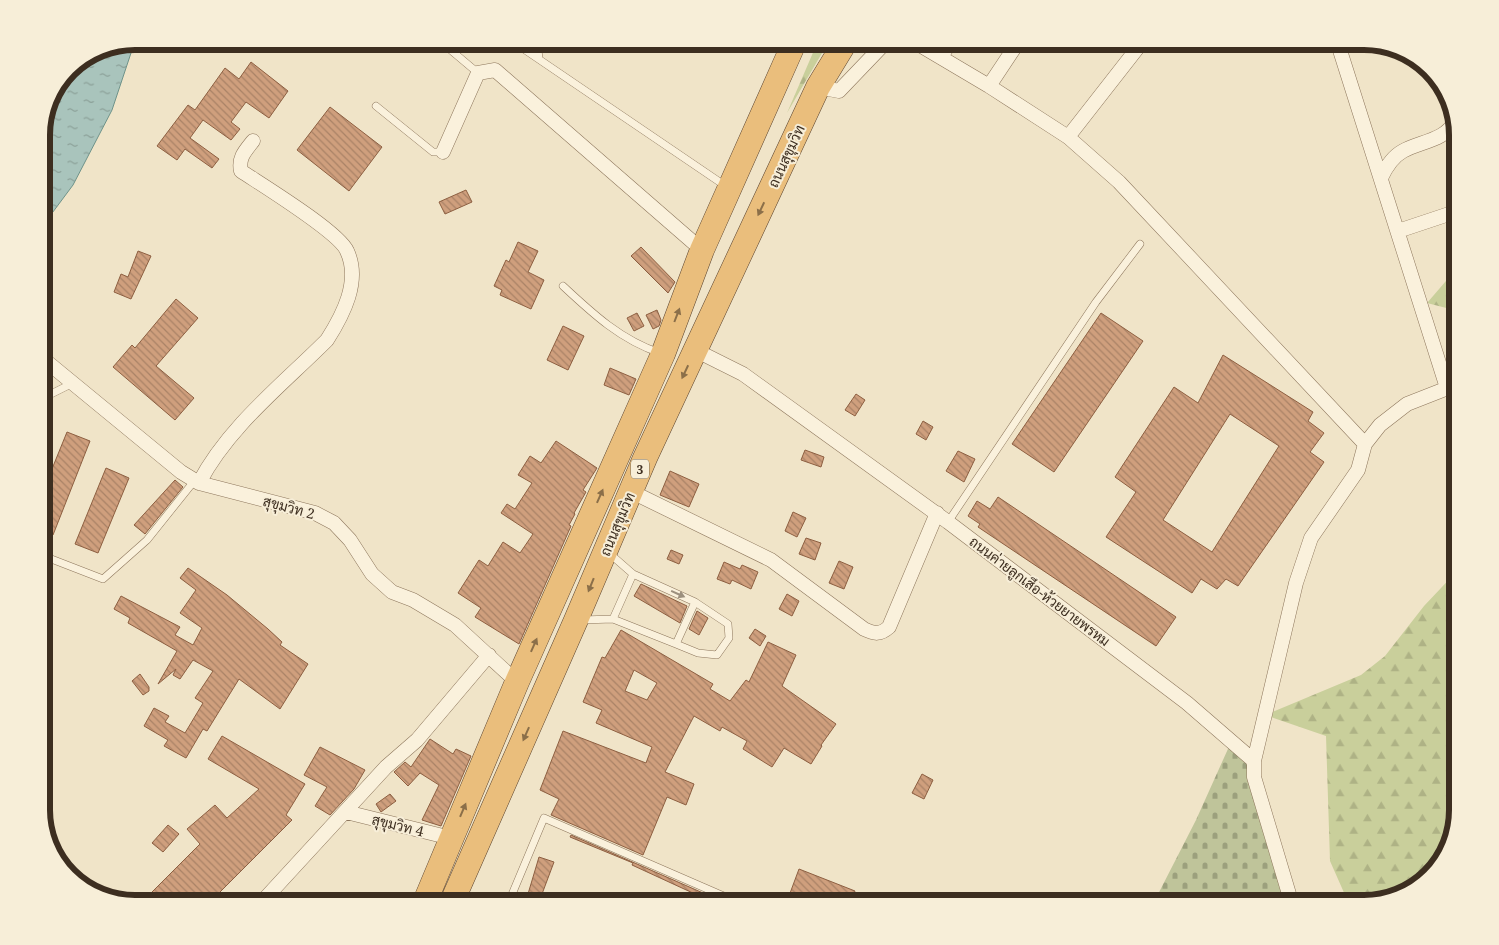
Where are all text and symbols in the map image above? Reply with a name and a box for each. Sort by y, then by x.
street label: ถนนสุขุมวิท [763,121,810,191]
one-way arrow [757,202,765,216]
one-way arrow [674,308,682,322]
one-way arrow [680,365,688,379]
road number: 3 [631,459,649,478]
street label: ถนนสุขุมวิท [595,489,640,559]
one-way arrow [596,489,604,503]
street label: สุขุมวิท 2 [261,491,317,524]
street label: ถนนค่ายลูกเสึอ-ห้วยยายพรหม [965,532,1114,651]
one-way arrow [586,578,594,592]
one-way arrow [671,591,685,599]
one-way arrow [530,638,538,652]
one-way arrow [521,727,529,741]
one-way arrow [459,803,467,817]
street label: สุขุมวิท 4 [370,809,426,842]

